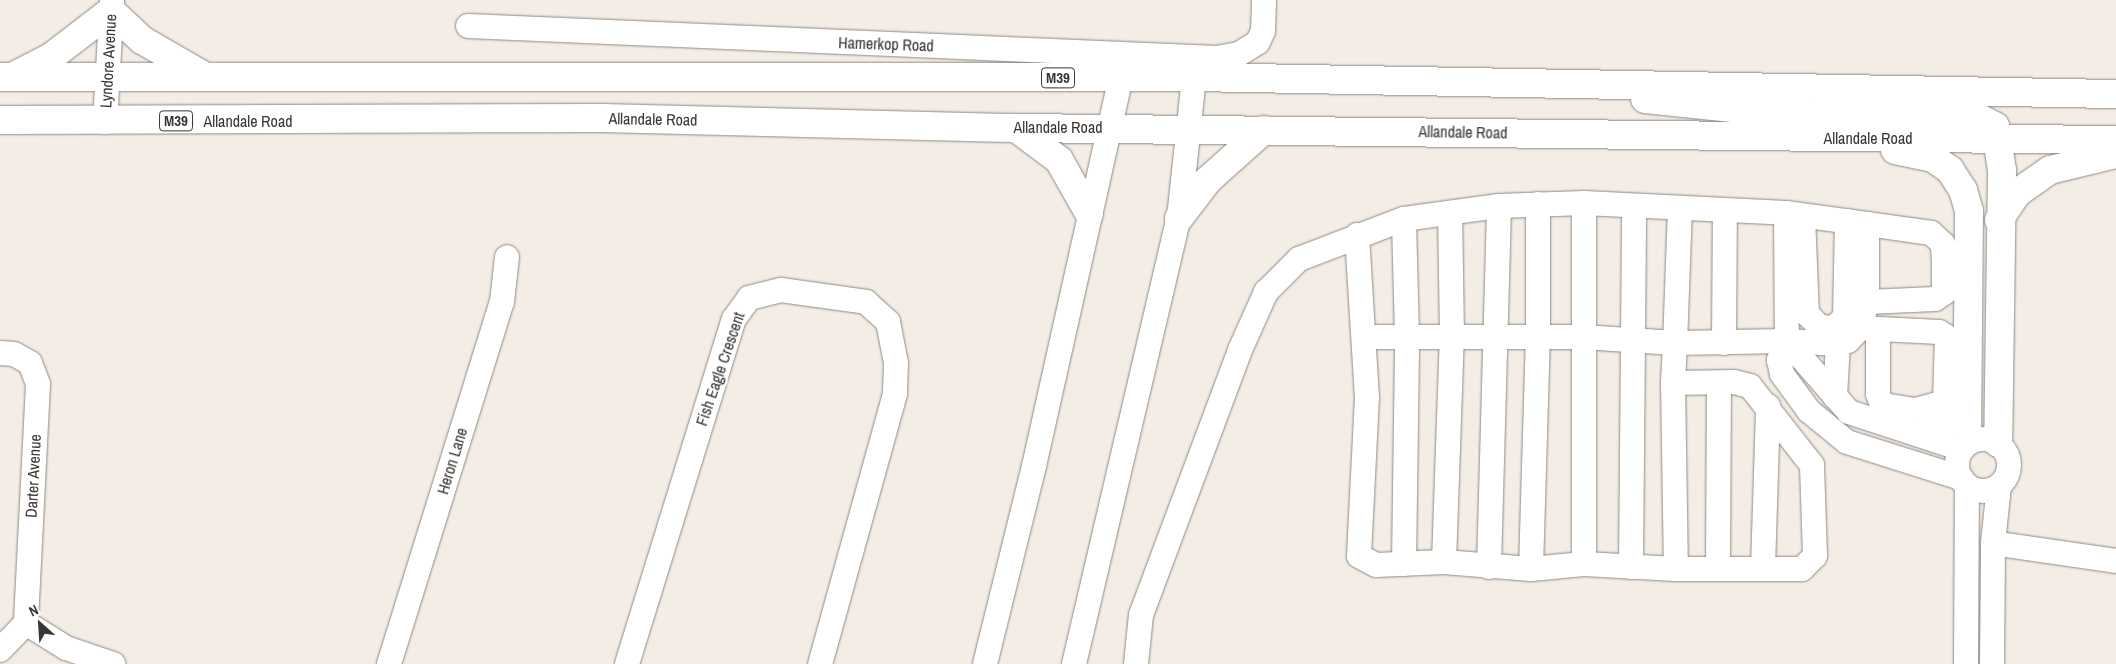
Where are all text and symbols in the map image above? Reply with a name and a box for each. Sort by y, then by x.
street label: Lyndore Avenue [96,13,120,109]
street label: Hamerkop Road [838,33,934,55]
road number: M39 [1040,66,1076,90]
road number: M39 [158,108,194,134]
street label: Allandale Road [608,109,698,129]
street label: Allandale Road [204,111,292,131]
street label: Allandale Road [1014,117,1102,137]
street label: Allandale Road [1418,122,1508,142]
street label: Allandale Road [1824,128,1912,148]
street label: Fish Eagle Crescent [692,310,748,428]
street label: Heron Lane [433,425,471,497]
street label: Darter Avenue [21,433,45,519]
north arrow [15,599,65,649]
text: N [26,601,41,620]

